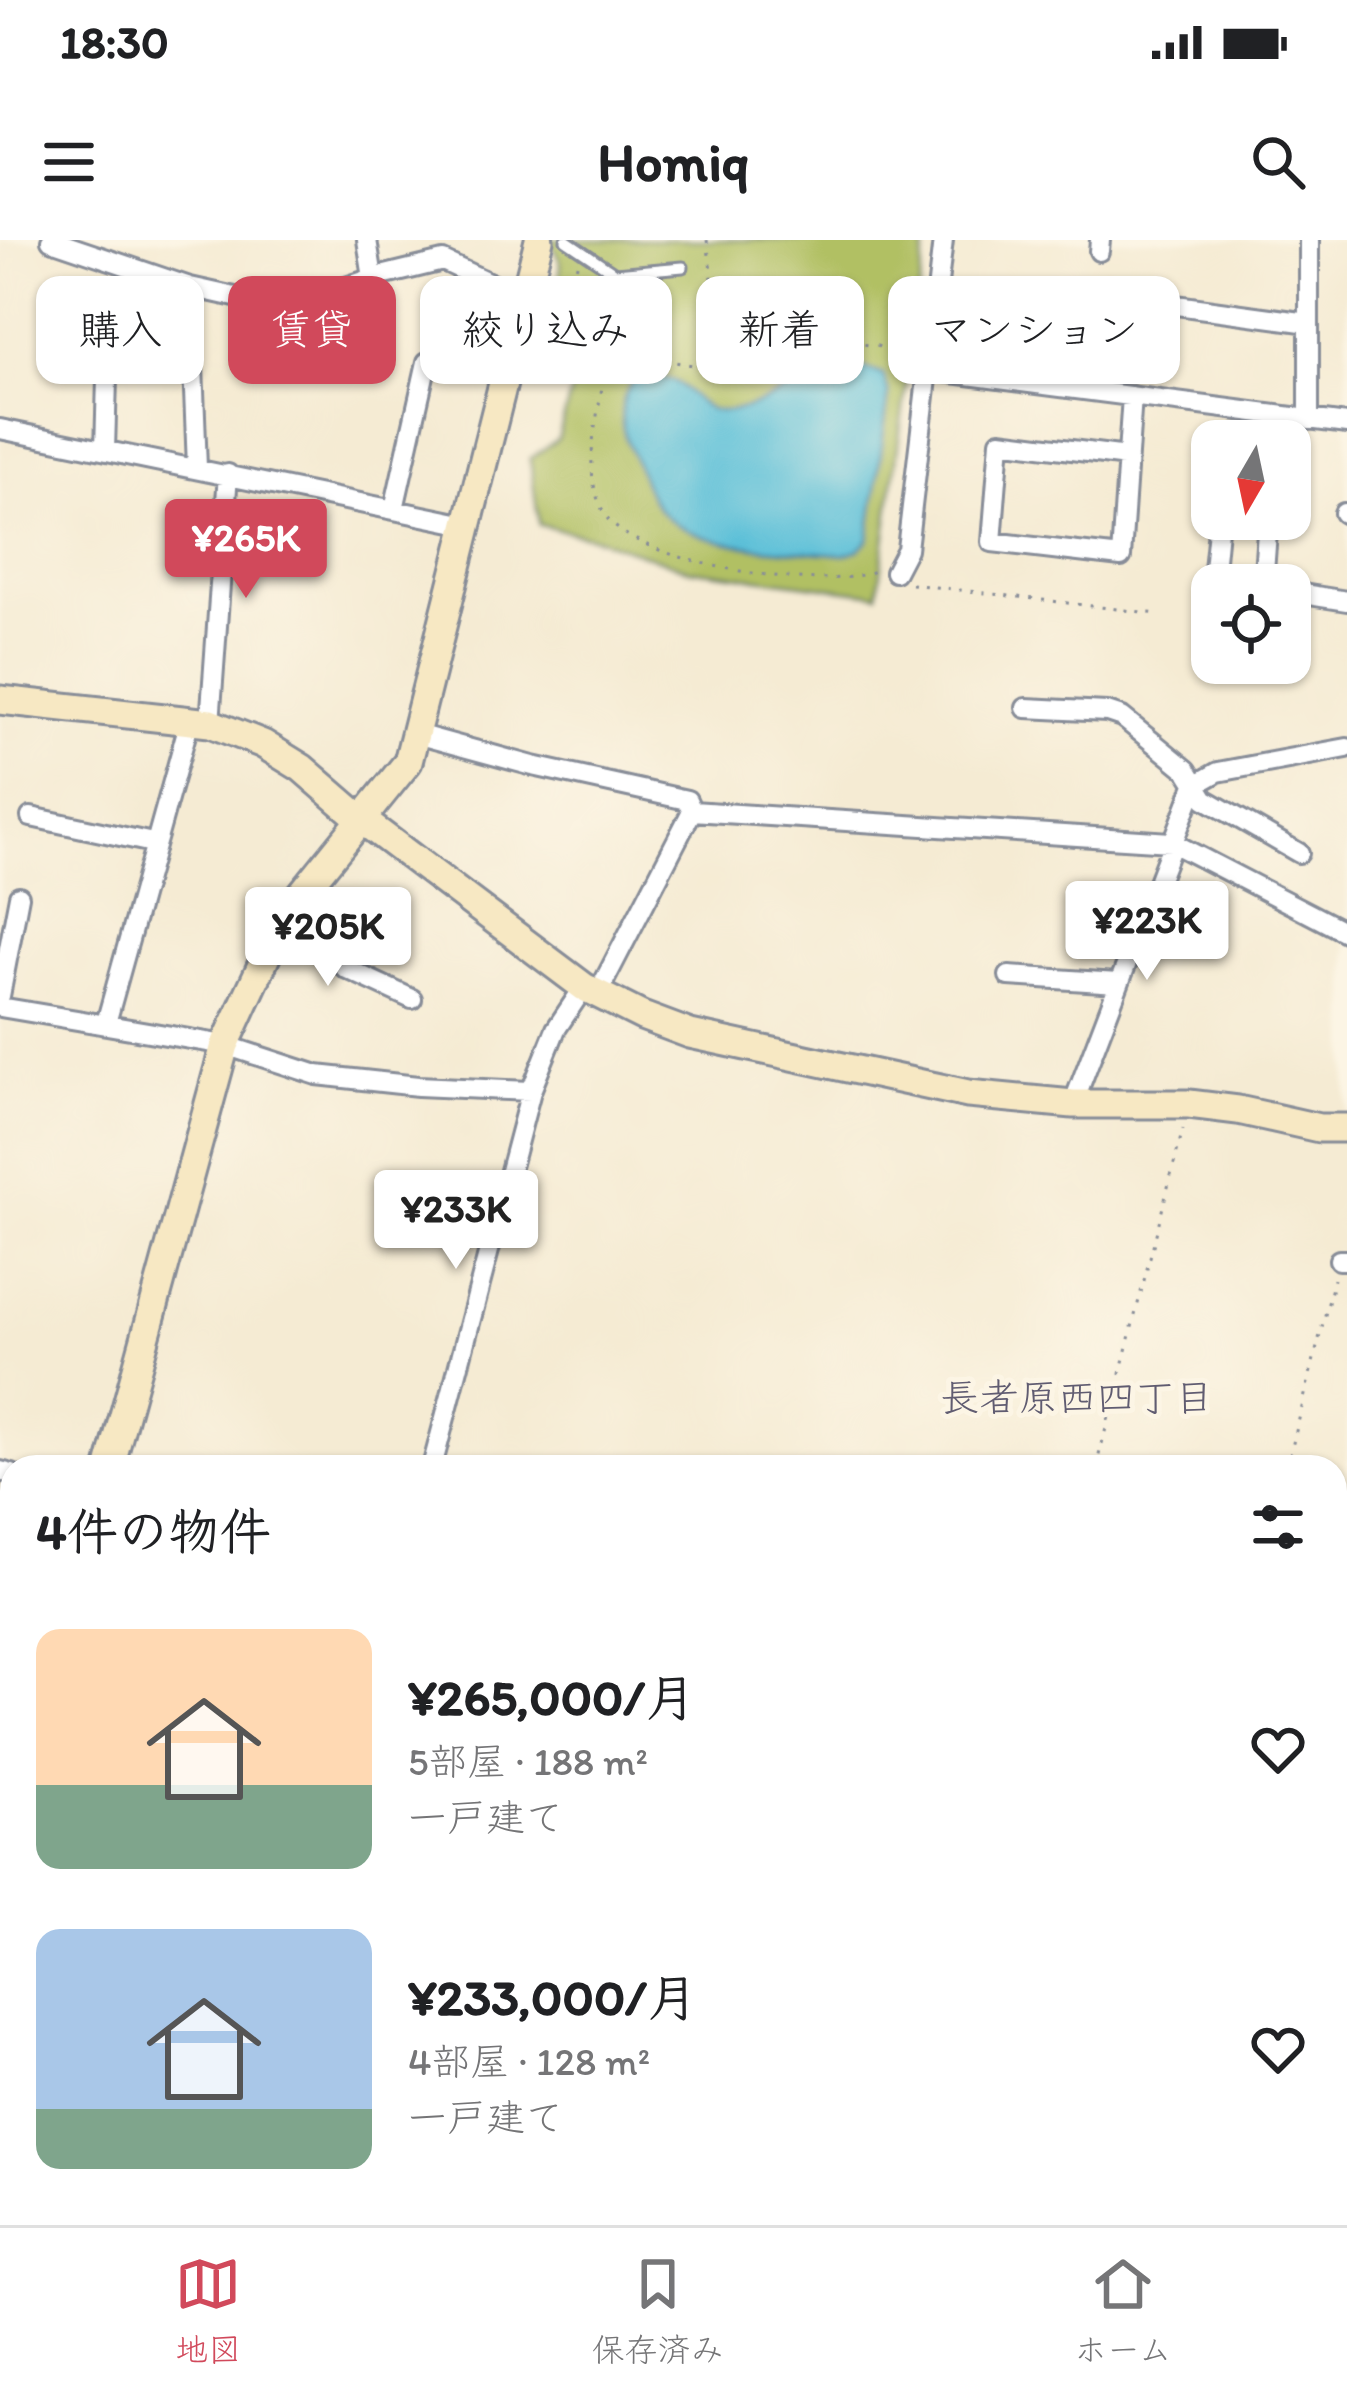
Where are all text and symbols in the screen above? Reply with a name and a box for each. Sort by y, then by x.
text: 18:30 [60,15,169,69]
icon: menu [36,129,102,195]
icon: search [1245,129,1311,195]
text: Homiq [598,130,749,195]
chip: 購入 [36,276,204,384]
chip: 賃貸 [228,276,396,384]
chip: 絞り込み [420,276,672,384]
chip: 新着 [696,276,864,384]
chip: マンション [888,276,1180,384]
north arrow [1191,420,1311,540]
map controls [1191,420,1311,684]
pin: ¥265K [162,499,330,601]
text: ¥265K [192,514,300,561]
button: locate [1191,564,1311,684]
pin: ¥223K [1063,881,1231,983]
pin: ¥205K [244,887,412,989]
text: ¥223K [1092,896,1202,943]
text: ¥205K [272,902,384,949]
pin: ¥233K [372,1170,540,1272]
text: ¥233K [401,1185,511,1232]
district label: 長者原西四丁目 [940,1374,1214,1421]
icon: filters [1245,1494,1311,1560]
text: 4件の物件 [36,1501,271,1562]
text: ¥265,000/月 [408,1667,696,1728]
icon: home [132,1677,276,1821]
icon: heart [1245,1716,1311,1782]
text: 5部屋 · 188 m² [408,1738,648,1785]
text: 一戸建て [408,1794,564,1841]
text: ¥233,000/月 [408,1967,698,2028]
icon: home [132,1977,276,2121]
icon: heart [1245,2016,1311,2082]
text: 4部屋 · 128 m² [408,2038,650,2085]
text: 一戸建て [408,2094,564,2141]
tab: 地図 [175,2251,241,2371]
tab: 保存済み [592,2251,724,2371]
tab: ホーム [1074,2251,1172,2371]

